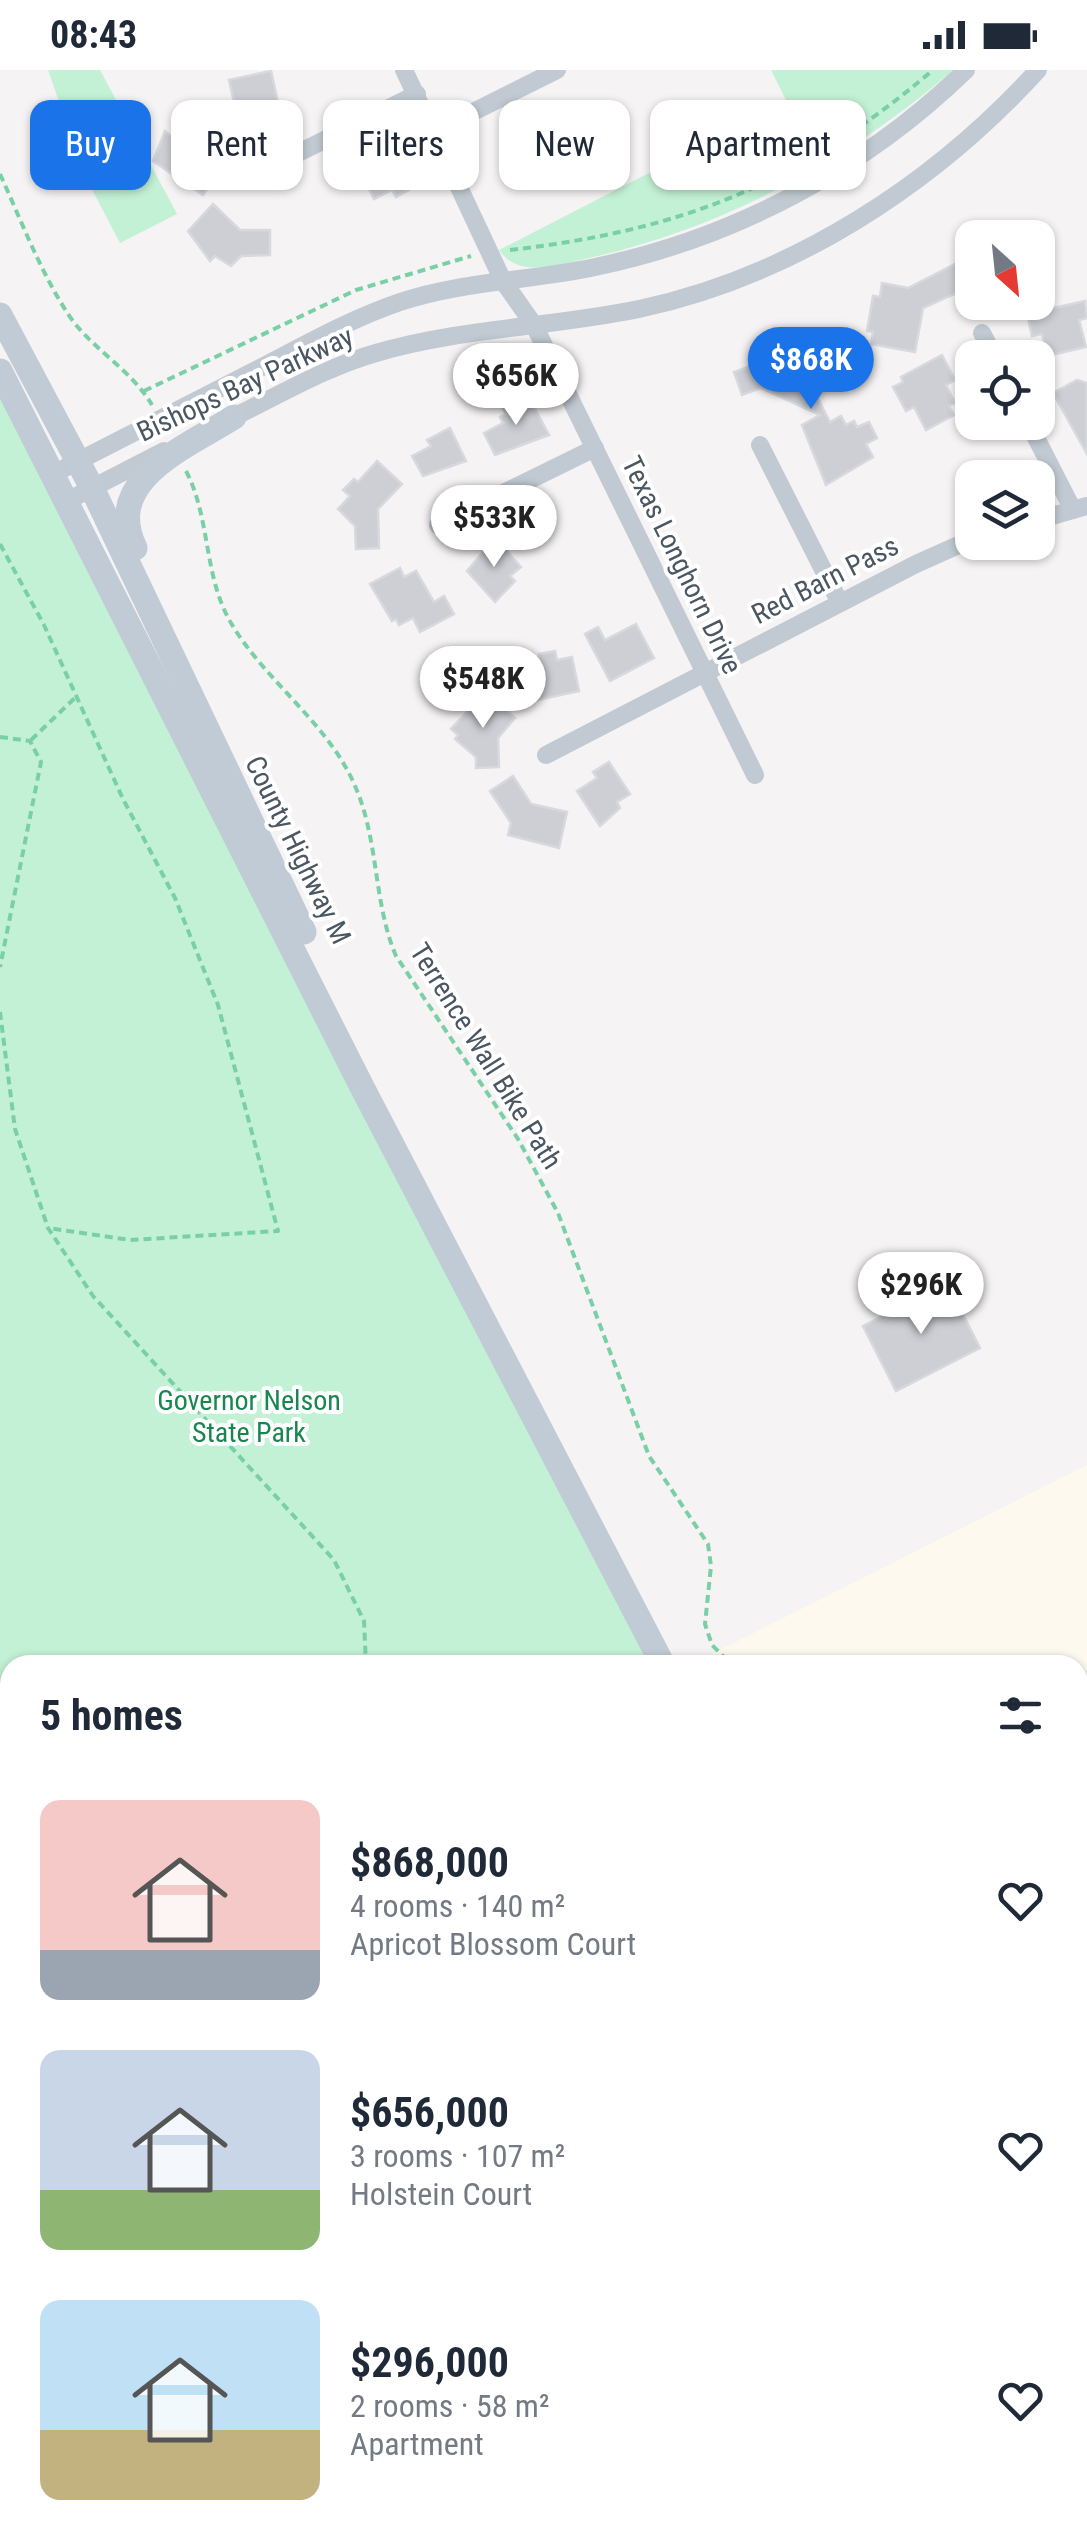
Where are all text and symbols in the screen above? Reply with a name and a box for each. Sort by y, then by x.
text: 08:43 [50,13,137,57]
chip: Buy [30,100,151,190]
chip: Rent [171,100,303,190]
chip: Filters [323,100,479,190]
chip: New [499,100,630,190]
chip: Apartment [650,100,866,190]
north arrow [955,220,1055,320]
map controls [955,220,1055,560]
street label: Bishops Bay Parkway [132,319,359,449]
pin: $868K [741,327,881,412]
text: $868K [770,340,852,378]
button: locate [955,340,1055,440]
pin: $656K [446,343,586,428]
text: $656K [475,356,557,394]
street label: Texas Longhorn Drive [615,451,749,679]
button: layers [955,460,1055,560]
pin: $533K [424,485,564,570]
text: $533K [453,498,535,536]
street label: Red Barn Pass [746,529,904,631]
pin: $548K [413,646,553,731]
text: $548K [442,659,524,697]
street label: County Highway M [238,751,358,949]
street label: Terrence Wall Bike Path [403,937,569,1175]
pin: $296K [851,1252,991,1337]
text: $296K [880,1265,962,1303]
park label: Governor Nelson State Park [157,1384,341,1449]
icon: filters [993,1688,1048,1743]
text: 5 homes [40,1691,183,1740]
text: $868,000 [350,1838,509,1887]
icon: home [120,1840,240,1960]
icon: heart [993,1873,1048,1928]
text: 4 rooms · 140 m² [350,1887,565,1925]
text: Apricot Blossom Court [350,1925,636,1963]
text: $656,000 [350,2088,509,2137]
icon: home [120,2090,240,2210]
icon: heart [993,2123,1048,2178]
text: 3 rooms · 107 m² [350,2137,565,2175]
text: Holstein Court [350,2175,532,2213]
text: $296,000 [350,2338,509,2387]
icon: home [120,2340,240,2460]
icon: heart [993,2373,1048,2428]
text: 2 rooms · 58 m² [350,2387,549,2425]
text: Apartment [350,2425,484,2463]

